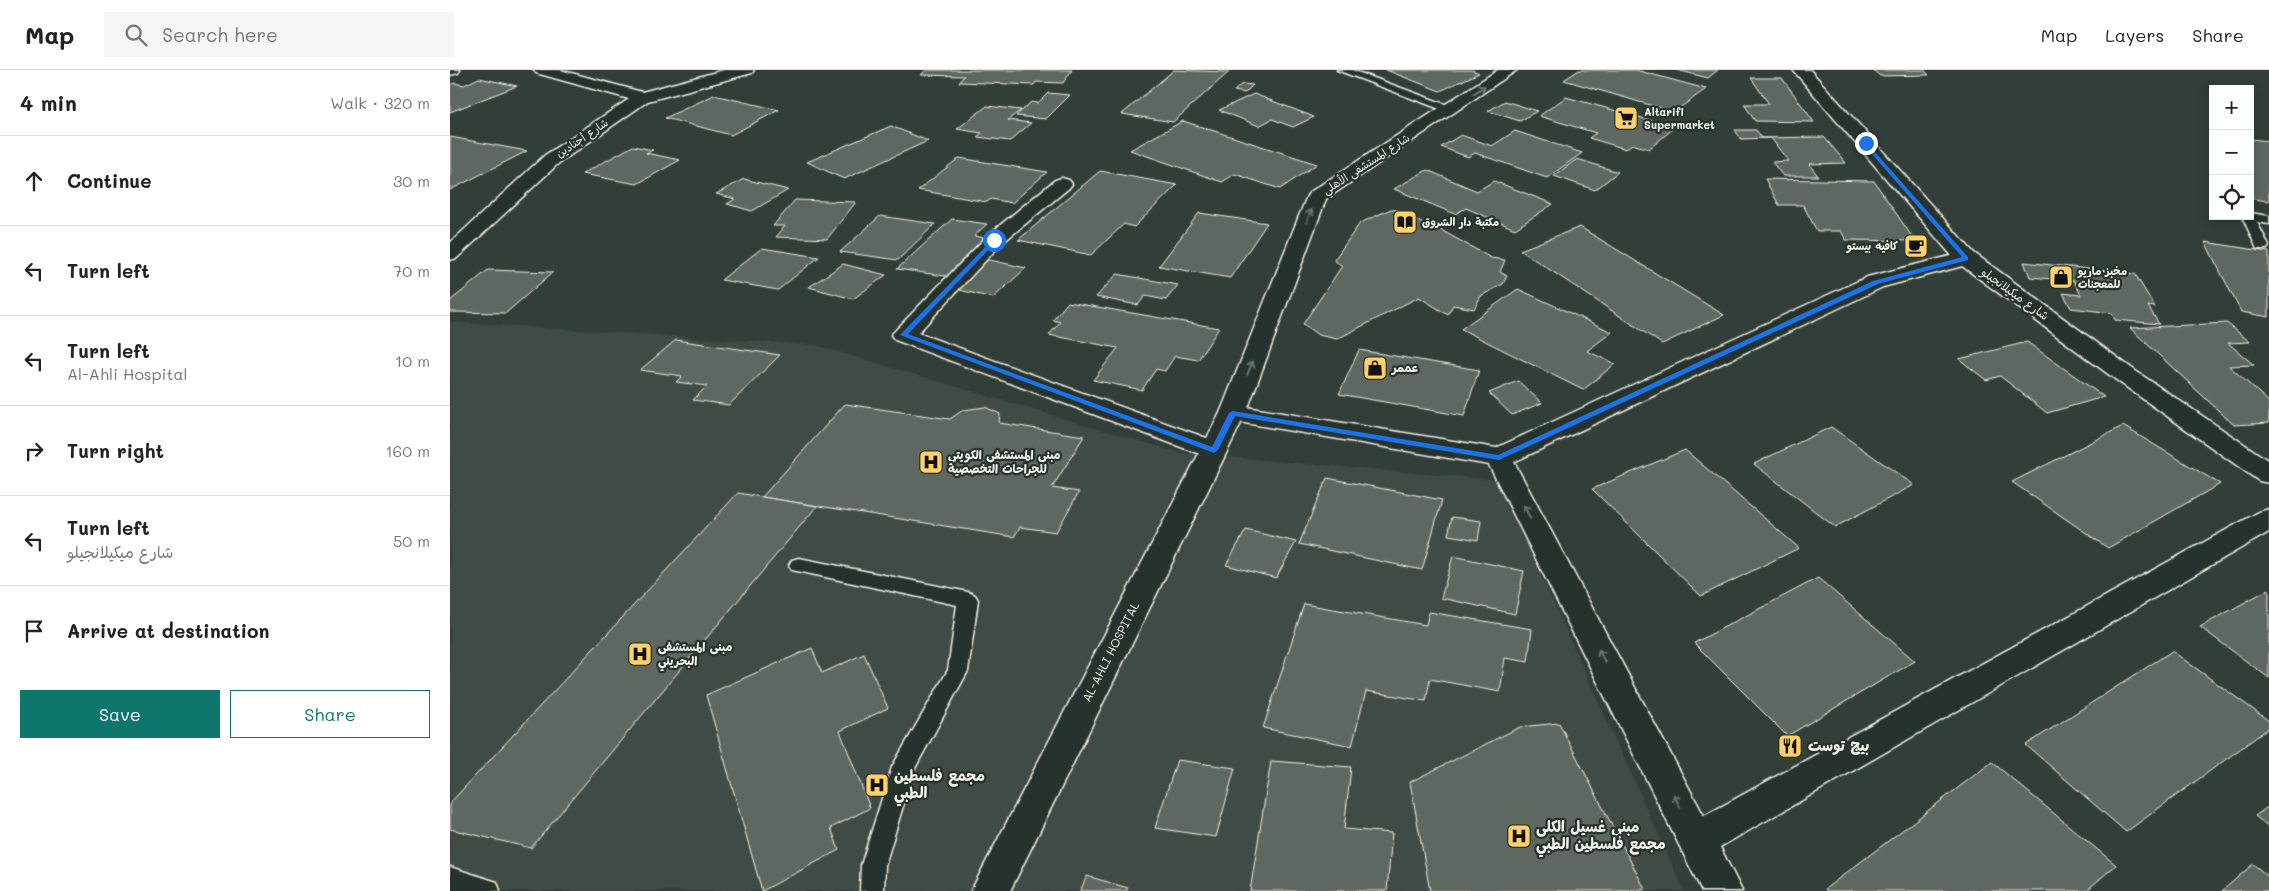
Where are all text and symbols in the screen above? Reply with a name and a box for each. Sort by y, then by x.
search box [104,12,454,57]
text: Map [25,19,74,50]
icon: search [122,21,150,49]
text: Search here [162,22,278,47]
text: Map [2041,23,2077,47]
text: Layers [2105,23,2164,47]
text: Share [2192,23,2244,47]
one-way arrow [1471,85,1485,95]
map controls [2209,85,2254,220]
button: + [2209,85,2254,130]
text: 4 min [20,89,77,116]
text: Walk · 320 m [330,92,430,113]
place label: Altarifi Supermarket [1644,104,1715,132]
supermarket icon: Altarifi Supermarket [1613,105,1639,131]
street label: شارع أجنادين [553,115,612,162]
street label: شارع المستشفى الأهلي [1319,130,1414,201]
button: − [2209,130,2254,175]
route end [1855,132,1878,155]
icon: ahead [20,167,48,195]
text: Continue [67,168,152,193]
text: 30 m [393,170,430,191]
button: locate [2209,175,2254,220]
one-way arrow [1305,209,1314,224]
library icon: مكتبة دار الشروق [1392,209,1418,235]
place label: مكتبة دار الشروق [1422,214,1499,229]
route start [983,229,1006,252]
cafe icon: كافيه بيستو [1903,233,1929,259]
place label: كافيه بيستو [1846,238,1898,254]
icon: left [20,257,48,285]
text: Turn left [67,258,150,283]
text: 70 m [393,260,430,281]
street label: شارع ميكيلانجيلو [1977,263,2053,325]
place label: مخبز ماريو للمعجنات [2077,263,2127,291]
shop icon: مخبز ماريو للمعجنات [2048,264,2074,290]
text: Turn left [67,338,150,363]
icon: left [20,347,48,375]
text: 10 m [395,350,430,371]
shop icon: عممر [1362,355,1388,381]
place label: عممر [1391,359,1419,375]
one-way arrow [1247,360,1256,375]
text: Al-Ahli Hospital [67,363,187,384]
icon: right [20,437,48,465]
text: Turn right [67,438,164,463]
text: 160 m [385,440,430,461]
place label: مبنى المستشفى الكويتي للجراحات التخصصية [948,446,1061,476]
hospital icon: مبنى المستشفى الكويتي للجراحات التخصصية [918,449,944,475]
one-way arrow [1522,505,1532,520]
text: Turn left [67,515,150,540]
icon: left [20,527,48,555]
text: 50 m [393,530,430,551]
text: شارع ميكيلانجيلو [67,541,173,562]
street label: AL-AHLI HOSPITAL [1078,598,1143,704]
icon: arrive [20,617,48,645]
text: Arrive at destination [67,618,270,643]
place label: مبنى المستشفى البحريني [658,638,732,672]
hospital icon: مبنى المستشفى البحريني [627,641,653,667]
one-way arrow [1597,649,1607,664]
button: Save [20,690,220,738]
button: Share [230,690,430,738]
restaurant icon: بيج توست [1777,733,1803,759]
place label: بيج توست [1808,735,1869,756]
place label: مجمع فلسطين الطبي [894,765,985,807]
hospital icon: مجمع فلسطين الطبي [864,772,890,798]
one-way arrow [1672,793,1682,808]
place label: مبنى غسيل الكلى مجمع فلسطين الطبي [1536,816,1666,858]
hospital icon: مبنى غسيل الكلى مجمع فلسطين الطبي [1506,823,1532,849]

